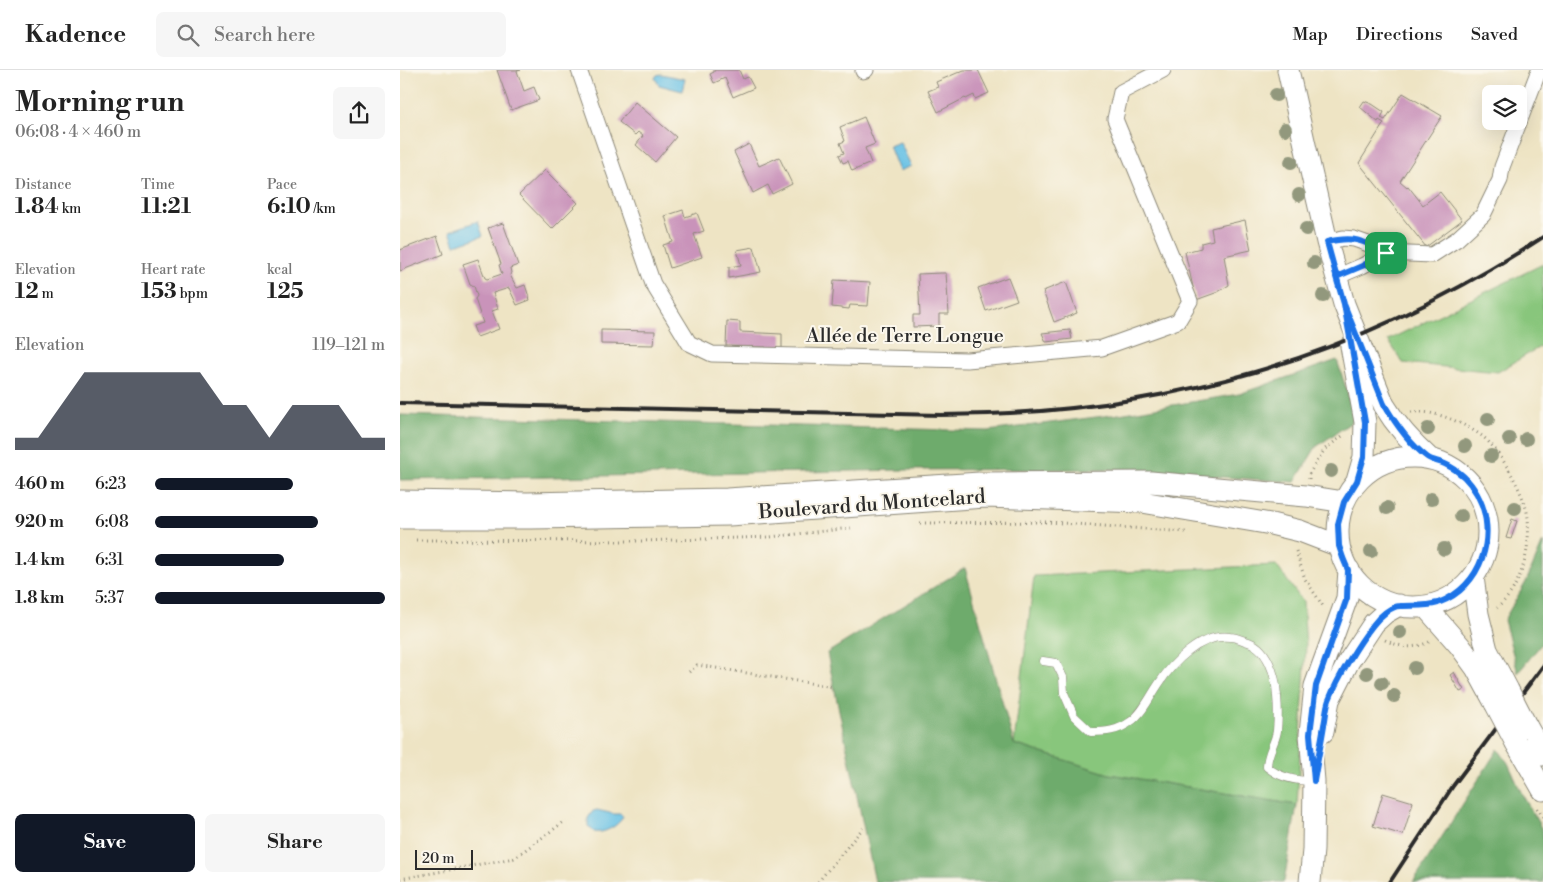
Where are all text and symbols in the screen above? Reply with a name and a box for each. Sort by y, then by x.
search box [156,12,506,57]
text: Kadence [25,20,126,50]
icon: search [174,21,202,49]
text: Search here [214,23,315,47]
text: Map [1292,23,1328,46]
text: Directions [1356,23,1443,46]
text: Saved [1471,23,1518,46]
text: Morning run [15,85,184,120]
map controls [1482,85,1527,130]
button: layers [1482,85,1527,130]
button: share [333,87,385,139]
text: 06:08 · 4 × 460 m [15,122,141,142]
text: Distance [15,176,72,194]
text: Time [141,176,175,194]
text: Pace [267,176,297,194]
text: 1.84 [15,194,59,220]
text: 11:21 [141,194,191,220]
text: 6:10 [267,194,311,220]
text: km [59,200,81,218]
text: /km [311,200,336,218]
pin [1365,232,1407,274]
icon: arrive [1372,239,1400,267]
text: Elevation [15,261,76,279]
text: Heart rate [141,261,206,279]
text: kcal [267,261,292,279]
text: 12 [15,279,39,305]
text: 153 [141,279,177,305]
text: 125 [267,279,304,305]
text: m [39,285,54,303]
text: bpm [177,285,208,303]
street label: Allée de Terre Longue [805,324,1004,349]
text: Elevation [15,335,84,355]
text: 119–121 m [312,335,385,355]
text: 460 m [15,474,65,494]
text: 6:23 [95,474,126,494]
street label: Boulevard du Montcelard [757,485,987,525]
text: 920 m [15,512,64,532]
text: 6:08 [95,512,129,532]
text: 1.4 km [15,550,65,570]
text: 6:31 [95,550,124,570]
text: 1.8 km [15,588,64,608]
text: 5:37 [95,588,124,608]
button: Save [15,814,195,872]
button: Share [205,814,385,872]
scale bar [415,847,472,870]
text: 20 m [422,850,454,868]

